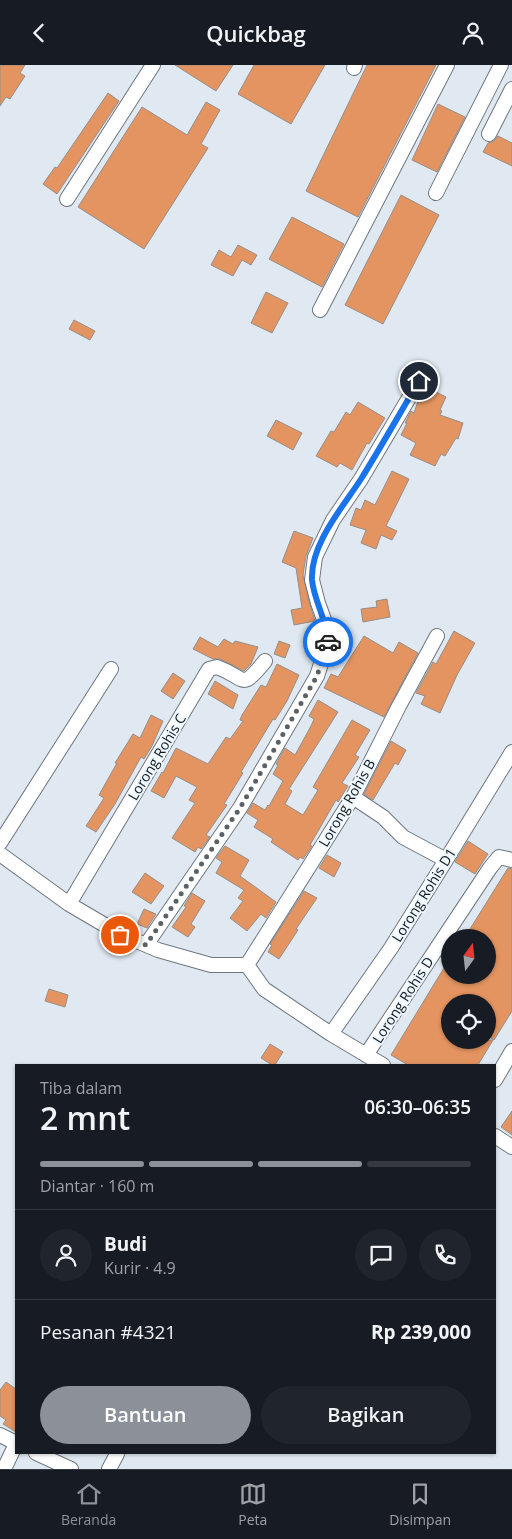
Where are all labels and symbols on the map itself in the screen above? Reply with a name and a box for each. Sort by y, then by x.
pin [398,360,440,402]
courier [303,617,353,667]
street label: Lorong Rohis C [123,710,190,804]
street label: Lorong Rohis B [314,755,379,850]
street label: Lorong Rohis D1 [387,844,460,945]
pin [99,914,141,956]
north arrow [441,929,496,984]
street label: Lorong Rohis D [368,953,438,1047]

